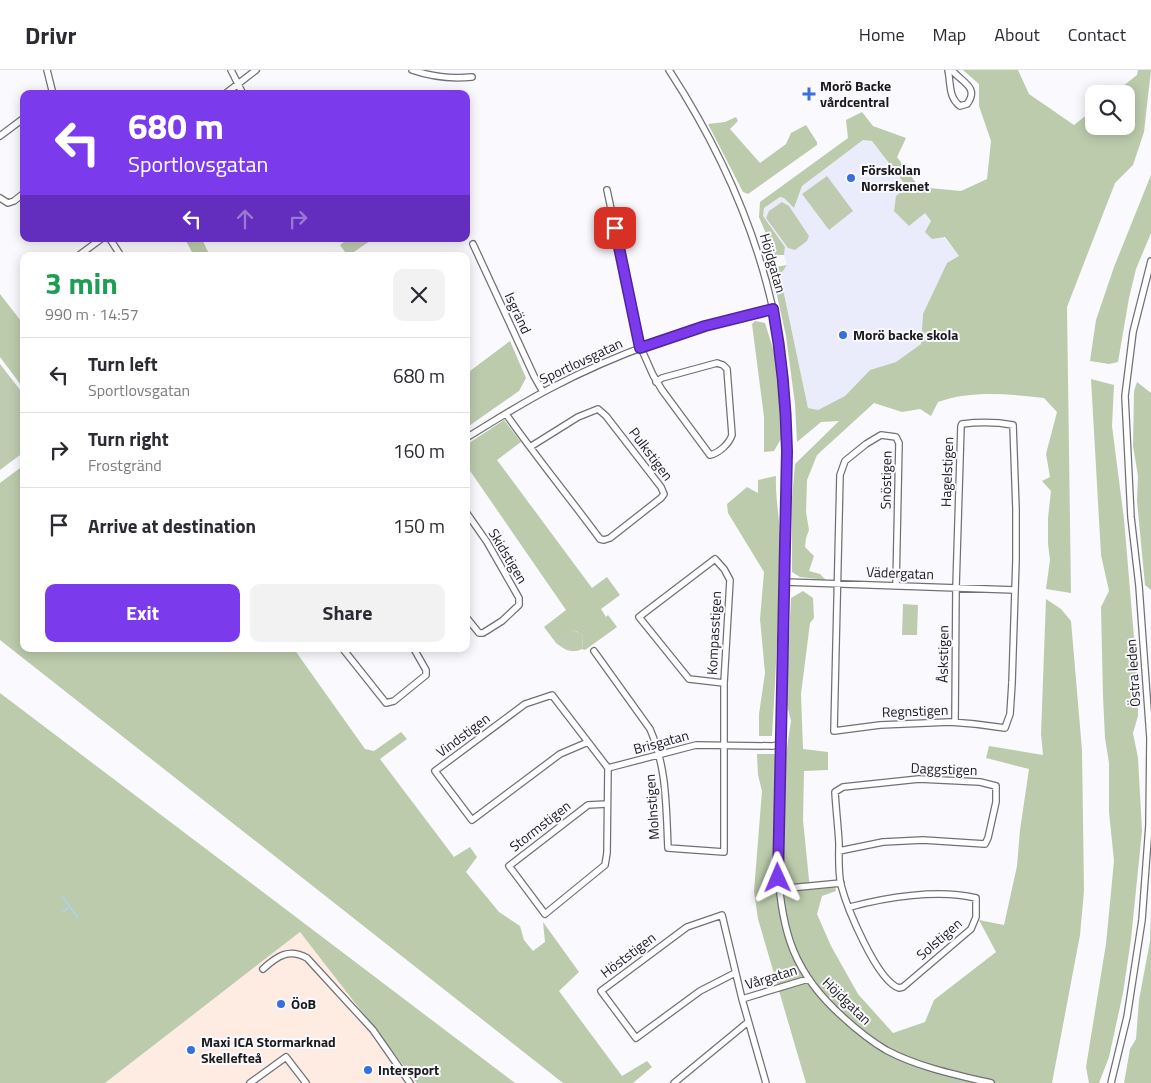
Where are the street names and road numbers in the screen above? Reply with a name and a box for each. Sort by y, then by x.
street label: Höjdgatan [755,231,792,295]
street label: Isgränd [500,288,537,337]
street label: Sportlovsgatan [536,332,626,389]
street label: Pulkstigen [624,423,678,485]
street label: Hagelstigen [935,437,958,507]
street label: Snöstigen [874,450,897,510]
street label: Skidstigen [484,524,533,587]
street label: Vädergatan [866,561,934,584]
street label: Kompasstigen [701,590,726,675]
street label: Åskstigen [931,625,954,683]
street label: Östra leden [1120,638,1145,708]
street label: Regnstigen [881,699,949,722]
street label: Vindstigen [431,707,494,762]
street label: Brisgatan [631,724,691,759]
street label: Daggstigen [910,757,978,780]
street label: Molnstigen [639,773,664,841]
street label: Stormstigen [505,795,575,856]
street label: Solstigen [911,913,966,964]
street label: Höststigen [596,927,660,982]
street label: Vårgatan [742,959,799,994]
street label: Höjdgatan [818,972,877,1029]

